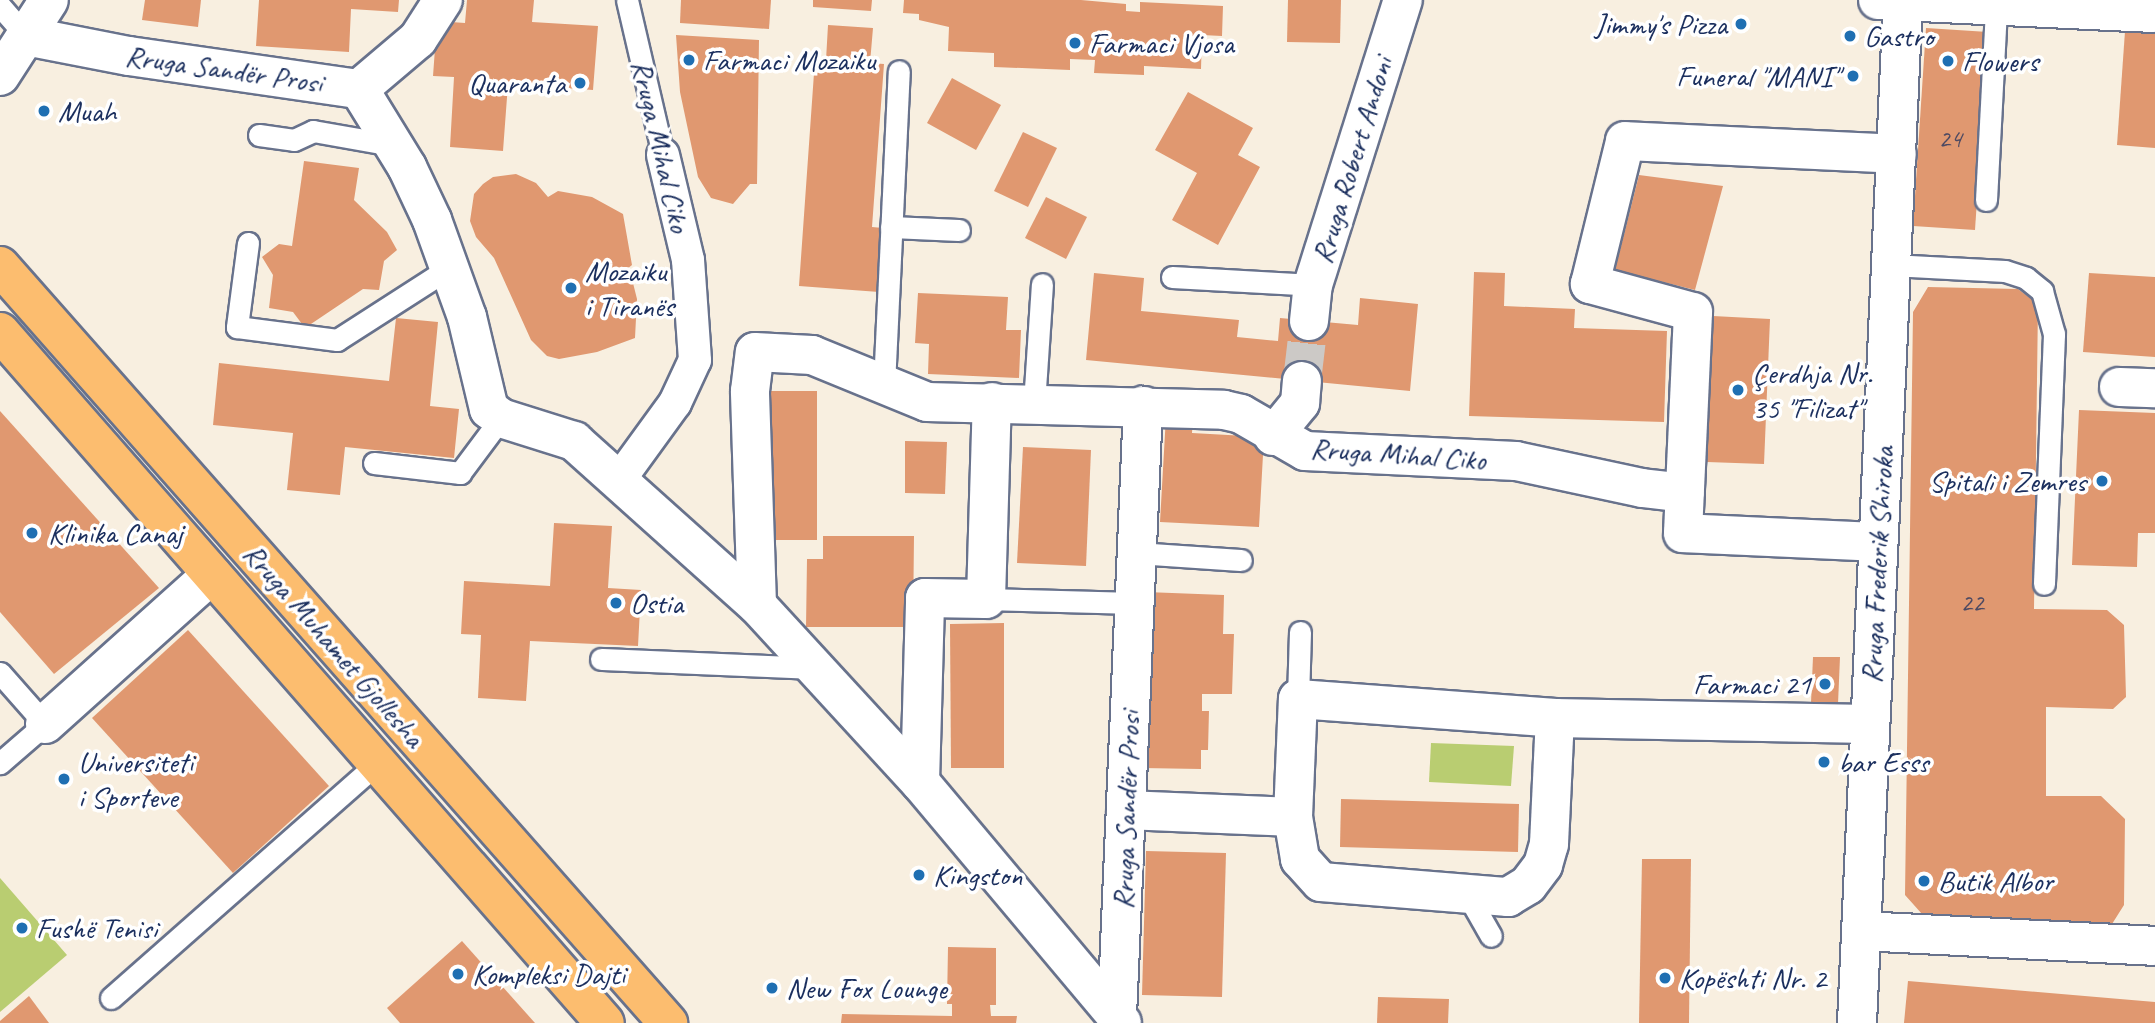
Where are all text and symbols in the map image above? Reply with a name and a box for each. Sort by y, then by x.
place label: Jimmy's Pizza [1595,6,1727,42]
marker: Jimmy's Pizza [1733,16,1749,32]
place label: Gastro [1864,18,1933,54]
place label: Farmaci Vjosa [1089,25,1234,61]
marker: Gastro [1842,28,1858,44]
marker: Farmaci Vjosa [1067,35,1083,51]
street label: Rruga Sandër Prosi [123,37,325,101]
place label: Farmaci Mozaiku [703,42,875,78]
place label: Flowers [1962,43,2038,79]
marker: Farmaci Mozaiku [681,52,697,68]
street label: Rruga Robert Andoni [1303,52,1401,268]
marker: Flowers [1940,53,1956,69]
street label: Rruga Mihal Ciko [624,57,698,235]
place label: Funeral "MANI" [1676,58,1839,94]
place label: Quaranta [468,65,566,101]
marker: Funeral "MANI" [1845,68,1861,84]
marker: Quaranta [572,75,588,91]
place label: Muah [58,93,116,129]
marker: Muah [36,103,52,119]
house number: 24 [1938,123,1962,155]
place label: Mozaiku i Tiranës [585,253,674,324]
marker: Mozaiku i Tiranës [563,280,579,296]
place label: Çerdhja Nr. 35 "Filizat" [1752,355,1873,426]
marker: Çerdhja Nr. 35 "Filizat" [1730,382,1746,398]
street label: Rruga Mihal Ciko [1310,430,1486,478]
street label: Rruga Frederik Shiroka [1853,446,1901,684]
place label: Spitali i Zemres [1930,463,2086,499]
marker: Spitali i Zemres [2092,471,2112,491]
place label: Klinika Canaj [48,515,182,551]
marker: Klinika Canaj [22,523,42,543]
street label: Rruga Muhamet Gjollesha [235,535,433,755]
place label: Ostia [630,585,683,621]
house number: 22 [1960,587,1984,619]
marker: Ostia [608,595,624,611]
place label: Farmaci 21 [1693,666,1811,702]
marker: Farmaci 21 [1817,676,1833,692]
street label: Rruga Sandër Prosi [1105,710,1147,910]
place label: Universiteti i Sporteve [78,744,193,814]
place label: bar Esss [1838,744,1928,780]
marker: bar Esss [1816,754,1832,770]
marker: Universiteti i Sporteve [56,771,72,787]
place label: Kingston [933,857,1022,893]
place label: Butik Albor [1938,863,2053,899]
marker: Kingston [911,867,927,883]
marker: Butik Albor [1916,873,1932,889]
place label: Fushë Tenisi [36,910,157,946]
marker: Fushë Tenisi [14,920,30,936]
place label: Kompleksi Dajti [472,956,625,992]
place label: Kopështi Nr. 2 [1679,960,1826,996]
marker: Kompleksi Dajti [450,966,466,982]
place label: New Fox Lounge [786,970,946,1006]
marker: Kopështi Nr. 2 [1657,970,1673,986]
marker: New Fox Lounge [764,980,780,996]

